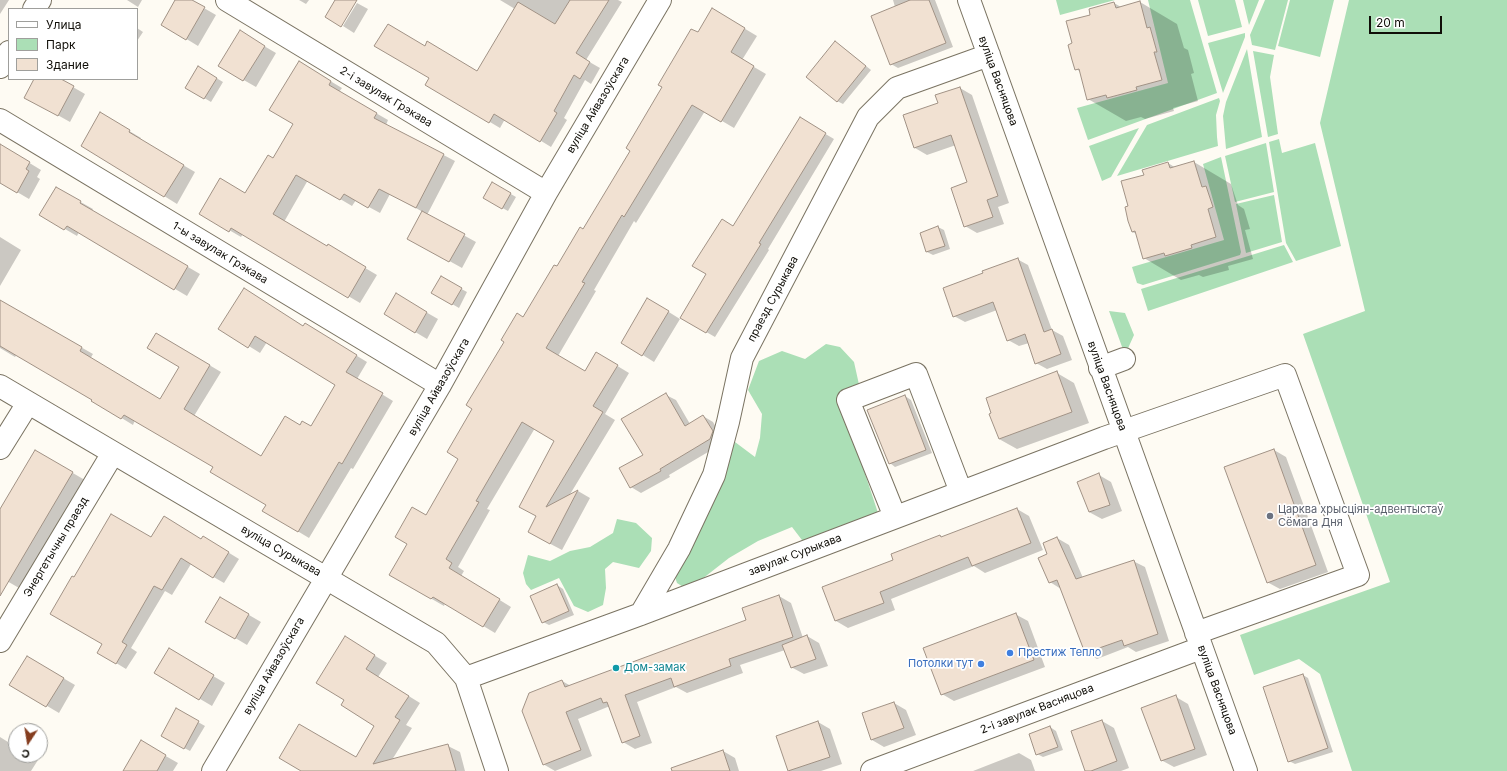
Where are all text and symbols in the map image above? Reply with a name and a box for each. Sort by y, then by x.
legend [8,8,138,80]
scale bar [1371,8,1444,34]
text: 20 m [1376,15,1405,30]
text: Улица [46,17,81,32]
street label: вуліца Васняцова [976,34,1020,128]
text: Парк [46,37,76,52]
street label: вуліца Айвазоўскага [564,54,632,156]
text: Здание [46,57,89,72]
street label: 2-і завулак Грэкава [337,64,435,130]
street label: 1-ы завулак Грэкава [170,219,270,287]
street label: праезд Сурыкава [745,254,801,344]
street label: вуліца Айвазоўскага [406,336,472,438]
street label: вуліца Васняцова [1085,339,1129,433]
street label: Энергетычны праезд [21,495,91,599]
place label: Царква хрысціян-адвентыстаў Сёмага Дня [1278,503,1444,529]
marker: Царква хрысціян-адвентыстаў Сёмага Дня [1265,511,1275,521]
street label: вуліца Сурыкава [239,523,323,579]
street label: завулак Сурыкава [747,531,843,579]
street label: вуліца Айвазоўскага [241,615,307,717]
street label: вуліца Васняцова [1195,643,1239,737]
place label: Престиж Тепло [1018,646,1101,660]
marker: Престиж Тепло [1005,648,1015,658]
place label: Потолки тут [908,657,973,671]
marker: Потолки тут [976,659,986,669]
place label: Дом-замак [624,661,685,675]
marker: Дом-замак [611,663,621,673]
street label: 2-і завулак Васняцова [978,681,1096,737]
north arrow [8,723,48,763]
text: С [20,746,31,761]

